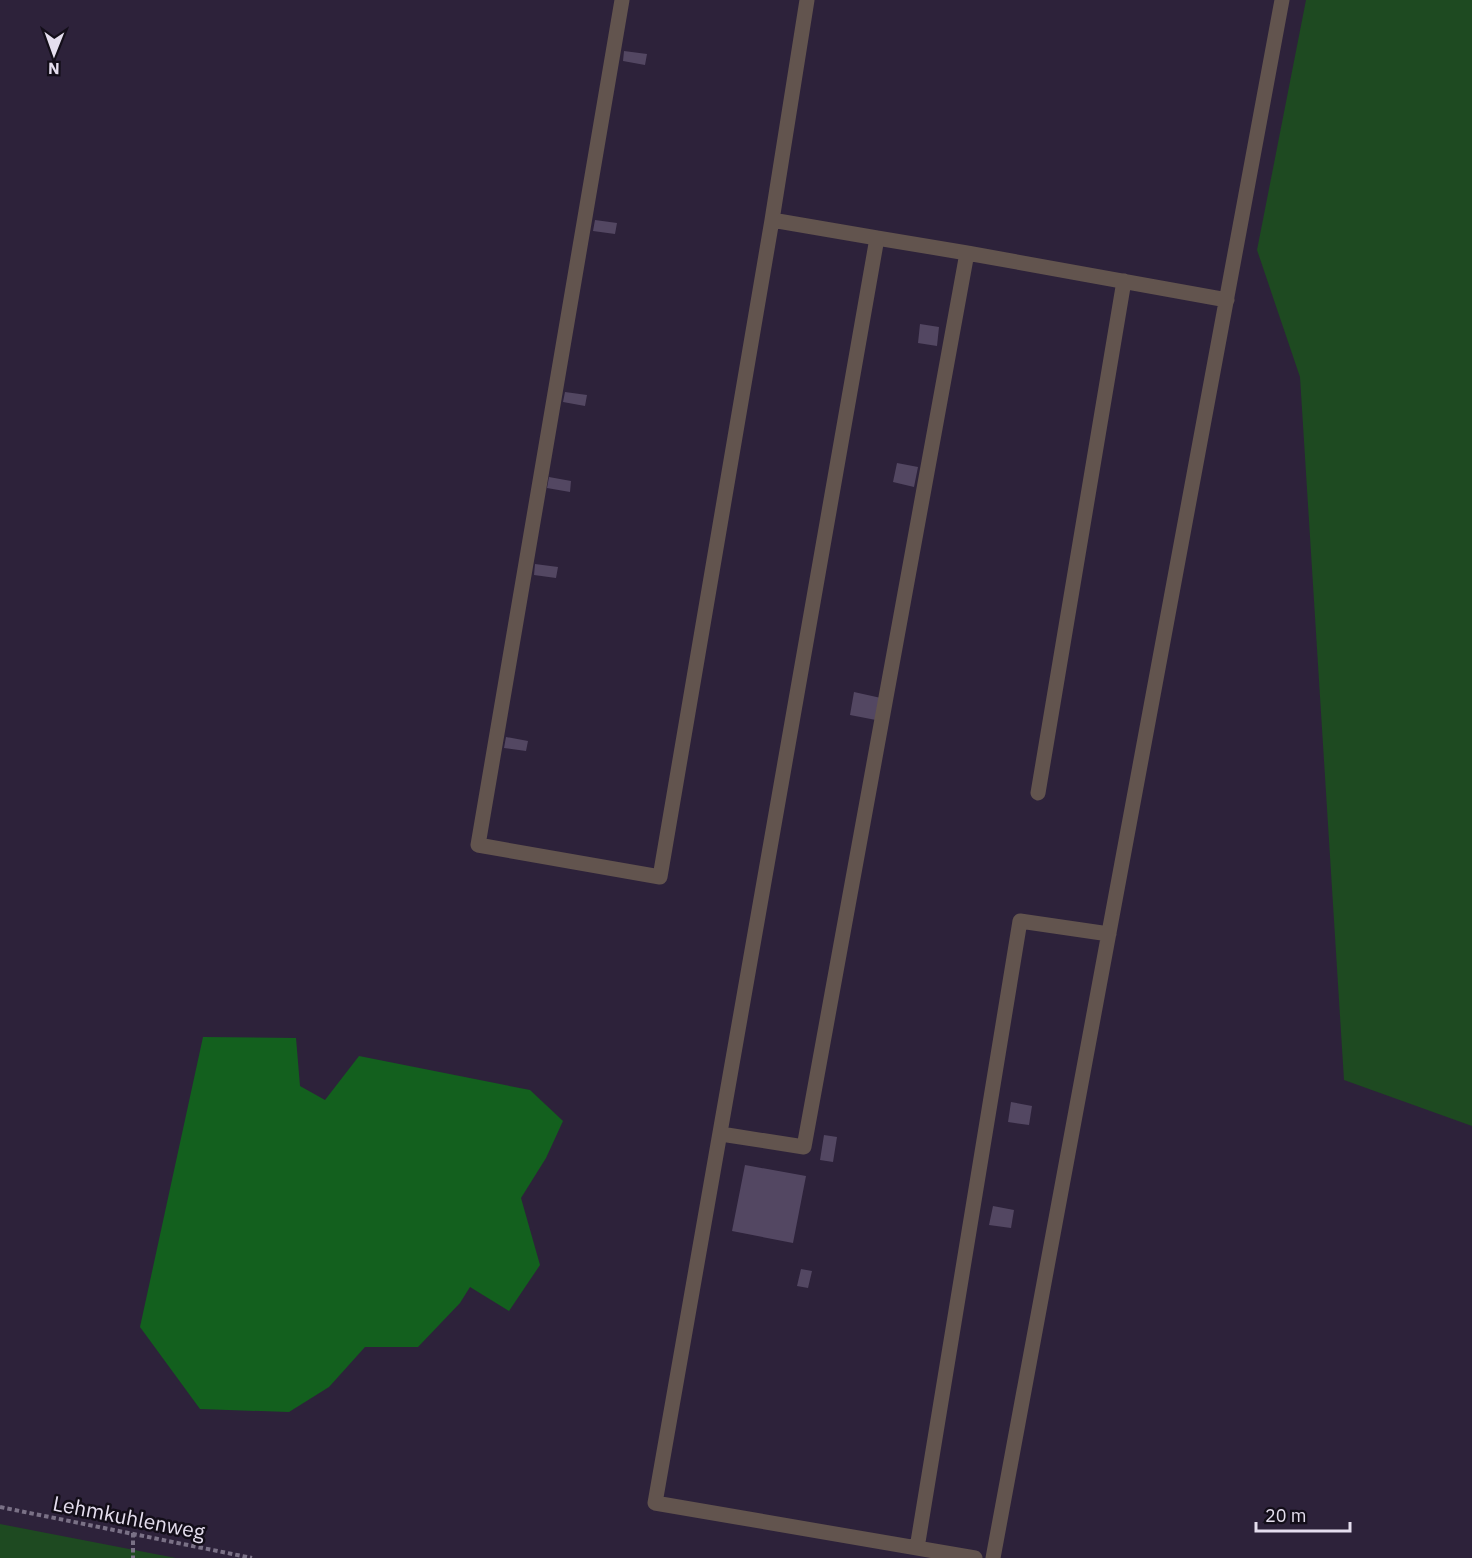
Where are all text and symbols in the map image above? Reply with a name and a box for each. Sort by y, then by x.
north arrow [24,24,84,84]
text: N [48,59,60,79]
street label: Lehmkuhlenweg [51,1489,208,1546]
scale bar [1256,1495,1350,1533]
text: 20 m [1265,1504,1307,1527]

